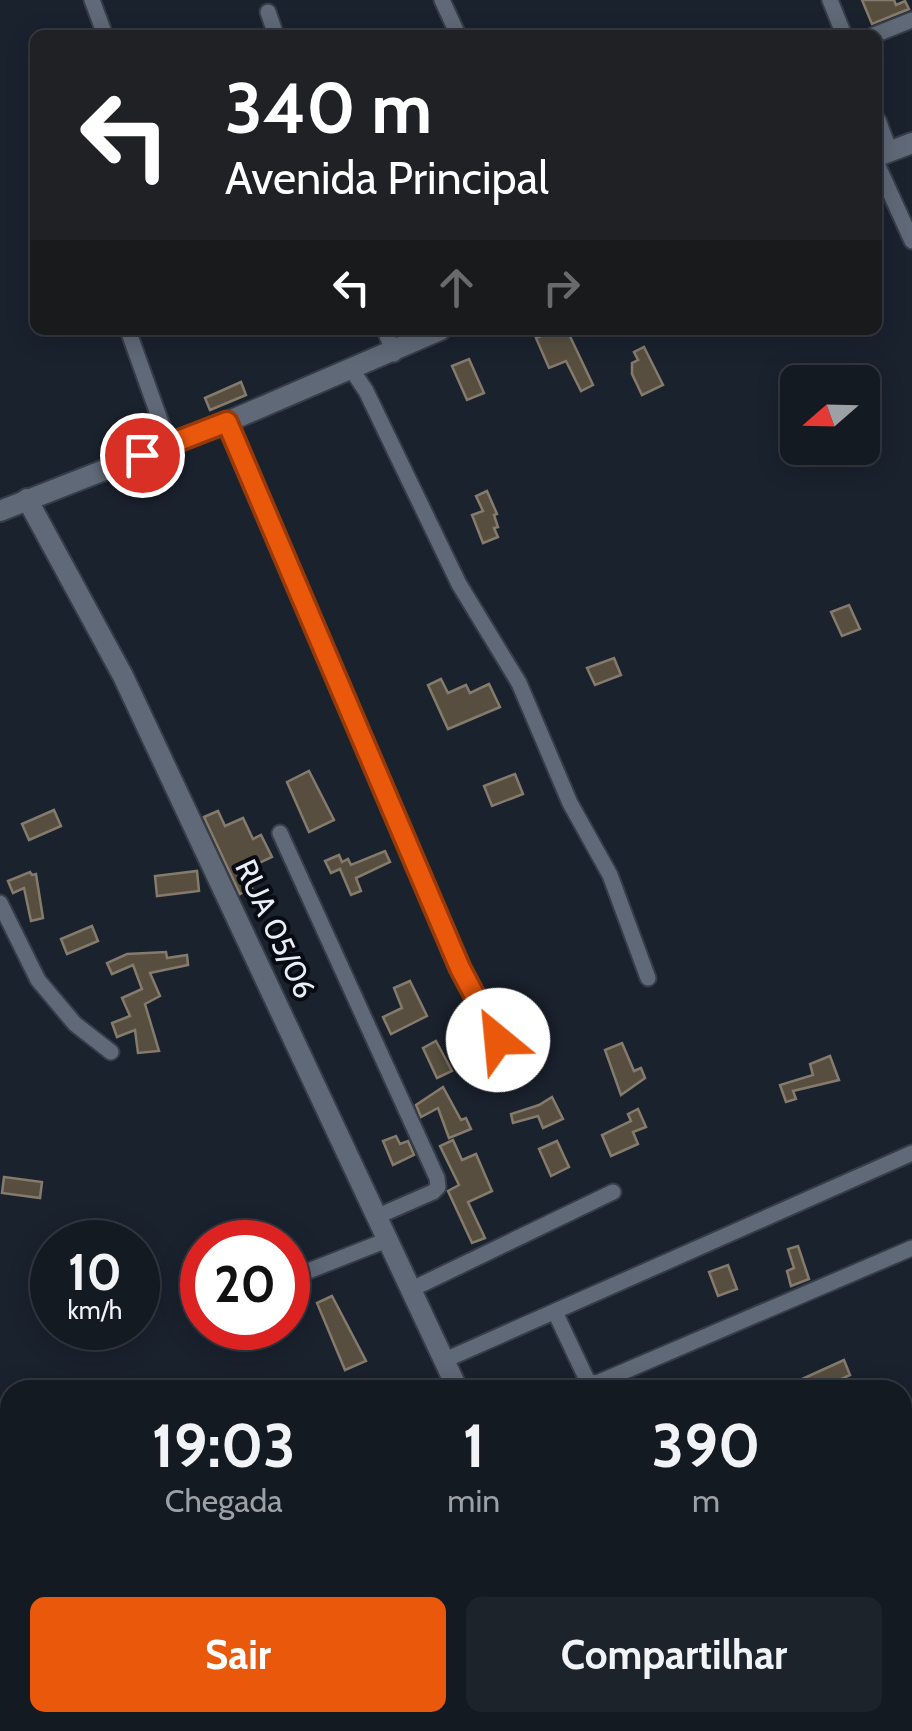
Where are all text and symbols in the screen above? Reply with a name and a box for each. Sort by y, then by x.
text: 340 m [225,65,432,151]
icon: left [60,70,190,200]
text: Avenida Principal [225,151,549,205]
icon: left [324,260,379,315]
icon: ahead [429,260,484,315]
icon: right [534,260,589,315]
north arrow [780,365,880,465]
map controls [780,365,880,465]
pin [100,413,185,498]
icon: arrive [115,428,170,483]
street label: RUA 05/06 [227,853,324,1004]
position arrow [446,988,550,1092]
speed limit sign: 20 [180,1220,310,1350]
text: 10 [68,1242,122,1303]
text: km/h [68,1295,122,1325]
text: 19:03 [152,1409,296,1482]
text: 1 [463,1409,485,1482]
text: 390 [652,1409,760,1482]
text: Chegada [165,1481,283,1520]
text: min [447,1481,500,1520]
text: m [692,1481,720,1520]
button: Sair [30,1597,446,1712]
button: Compartilhar [466,1597,882,1712]

